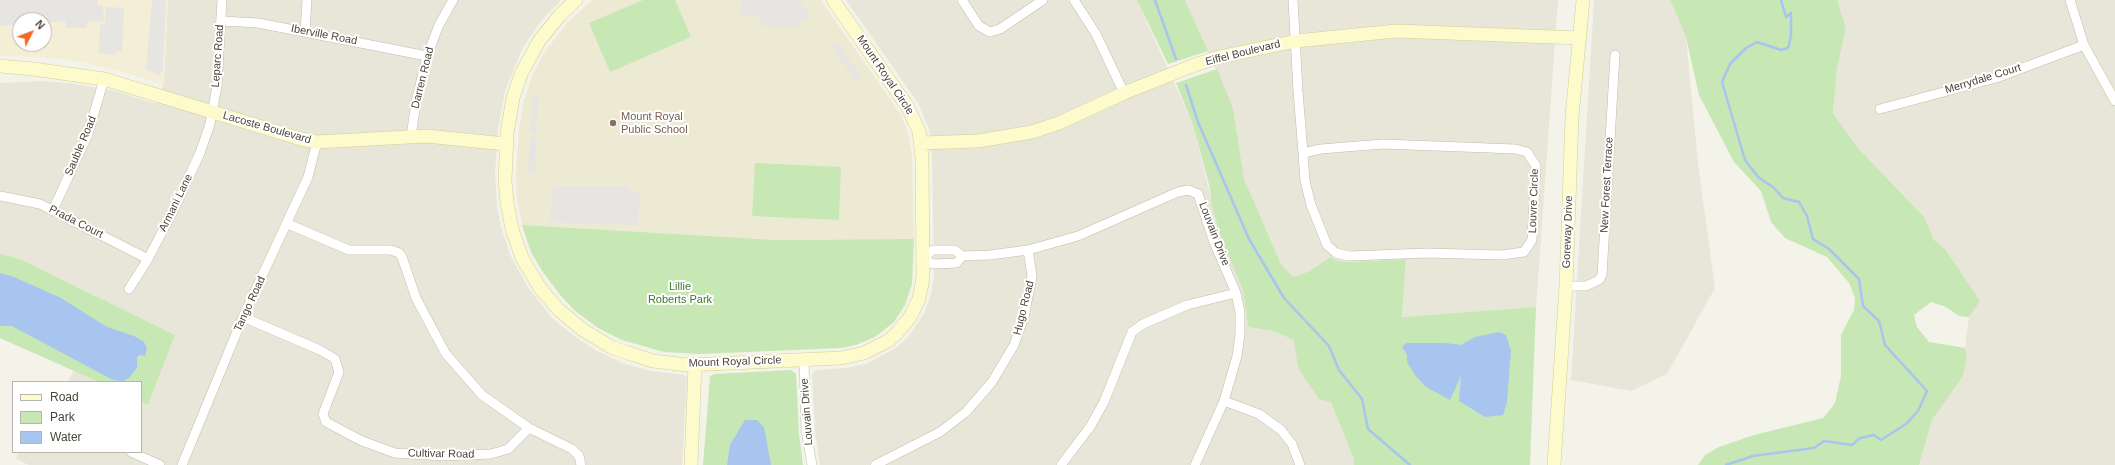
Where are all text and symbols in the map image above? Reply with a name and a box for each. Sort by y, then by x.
north arrow [12,12,52,52]
text: N [33,18,47,32]
street label: Iberville Road [290,22,358,48]
street label: Leparc Road [209,24,227,88]
street label: Mount Royal Circle [854,33,916,117]
street label: Eiffel Boulevard [1204,37,1282,69]
street label: Darren Road [409,46,437,110]
street label: Merrydale Court [1943,61,2023,97]
street label: Lacoste Boulevard [221,109,313,147]
place label: Mount Royal Public School [621,110,688,136]
street label: Sauble Road [62,114,100,178]
marker: Mount Royal Public School [608,118,618,128]
street label: New Forest Terrace [1598,137,1616,233]
street label: Louvre Circle [1526,168,1542,234]
street label: Armani Lane [156,172,196,234]
street label: Goreway Drive [1560,195,1576,269]
street label: Louvain Drive [1196,200,1232,268]
street label: Prada Court [47,203,105,241]
street label: Tango Road [231,274,269,334]
street label: Hugo Road [1011,279,1037,337]
park label: Lillie Roberts Park [648,280,712,306]
street label: Mount Royal Circle [688,354,782,370]
street label: Louvain Drive [798,378,816,446]
legend [12,381,142,453]
text: Road [50,390,79,404]
text: Park [50,410,75,424]
text: Water [50,430,82,444]
street label: Cultivar Road [408,447,474,461]

